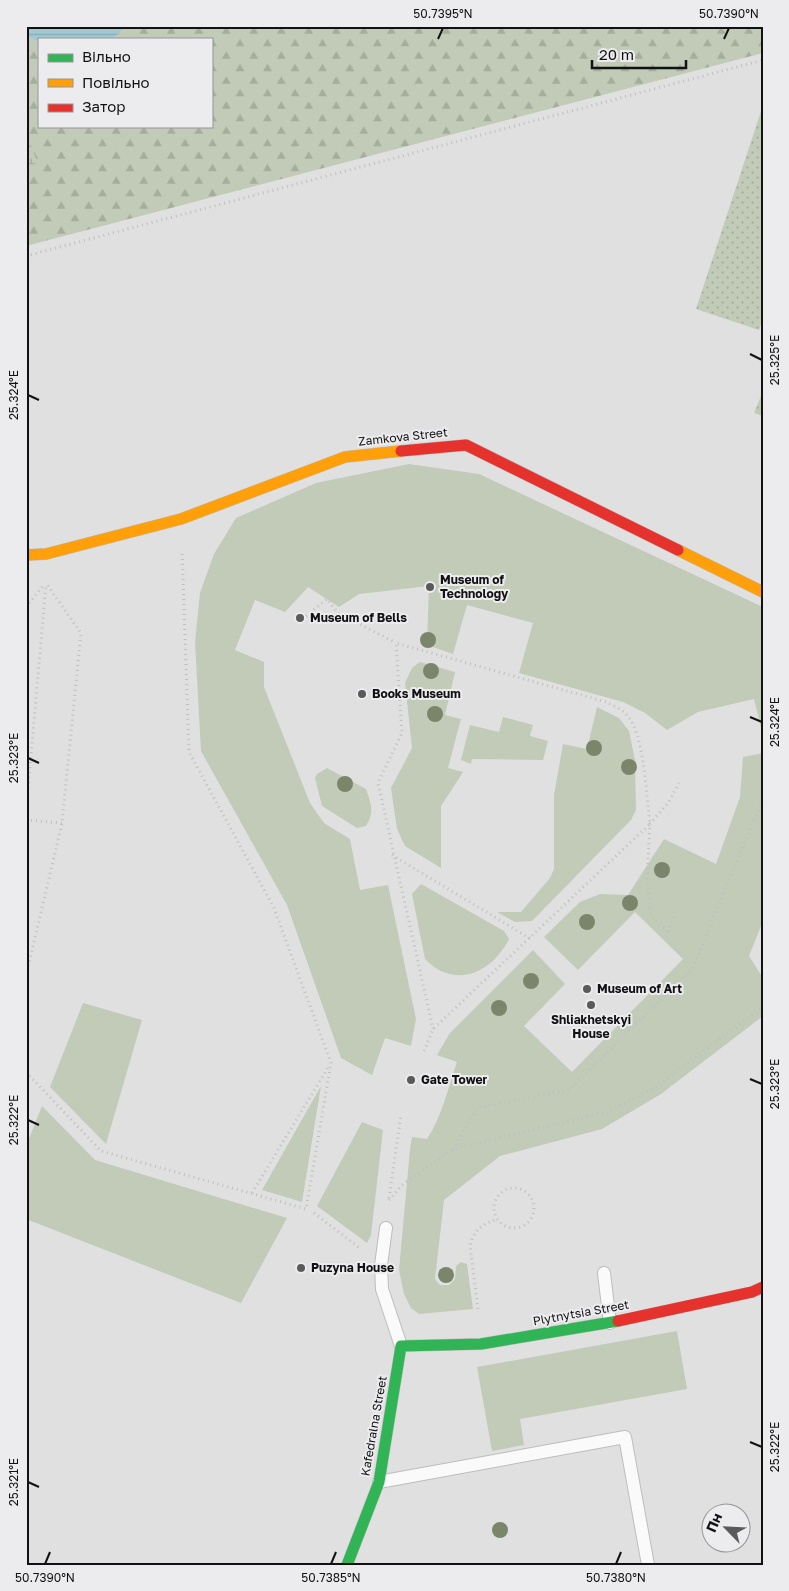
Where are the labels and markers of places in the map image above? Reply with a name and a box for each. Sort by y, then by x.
place label: Museum of Technology [440,572,509,601]
marker: Museum of Technology [424,581,436,593]
place label: Museum of Bells [310,610,407,625]
marker: Museum of Bells [294,612,306,624]
place label: Books Museum [372,686,461,701]
marker: Books Museum [356,688,368,700]
place label: Museum of Art [597,981,682,996]
marker: Museum of Art [581,983,593,995]
marker: Shliakhetskyi House [585,999,597,1011]
place label: Shliakhetskyi House [551,1012,631,1041]
place label: Gate Tower [421,1072,488,1087]
marker: Gate Tower [405,1074,417,1086]
place label: Puzyna House [311,1260,394,1275]
marker: Puzyna House [295,1262,307,1274]

